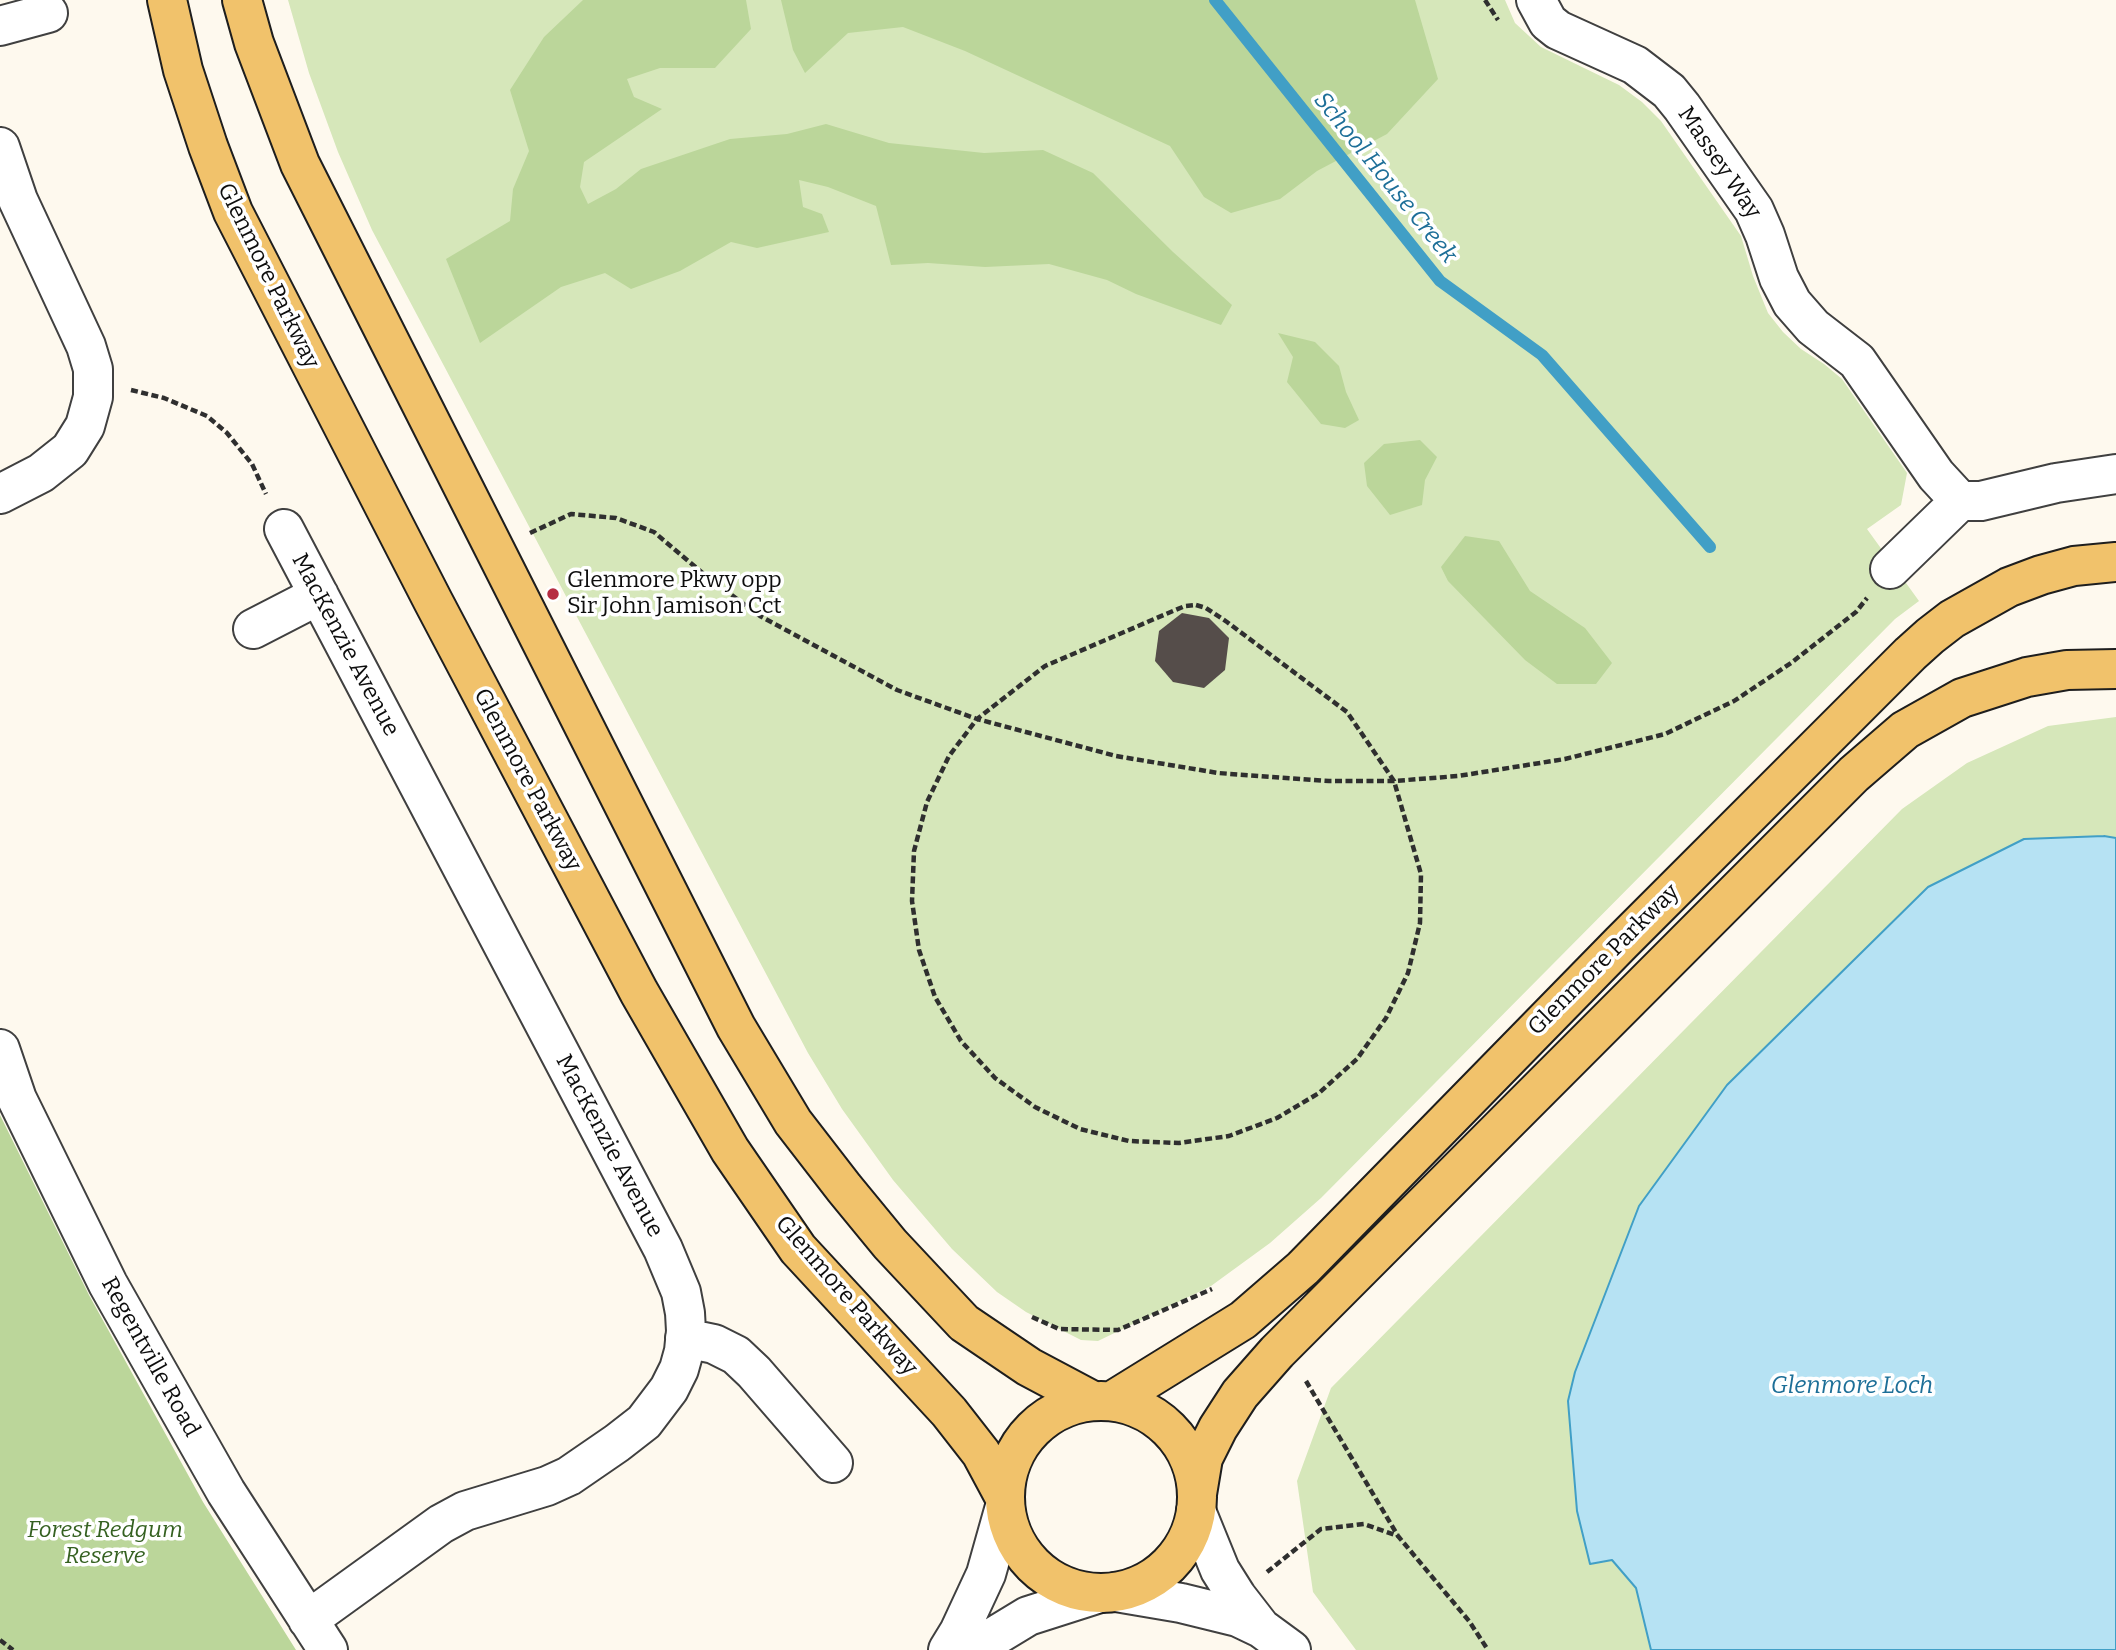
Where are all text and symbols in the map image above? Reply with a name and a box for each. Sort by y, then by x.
water label: School House Creek [1307,87,1463,269]
street label: Massey Way [1671,102,1767,224]
street label: Glenmore Parkway [211,179,325,373]
street label: MacKenzie Avenue [285,549,405,741]
place label: Glenmore Pkwy opp Sir John Jamison Cct [567,567,782,621]
marker: Glenmore Pkwy opp Sir John Jamison Cct [545,586,561,602]
street label: Glenmore Parkway [467,684,587,876]
street label: Glenmore Parkway [1523,879,1685,1041]
street label: MacKenzie Avenue [549,1050,669,1242]
street label: Glenmore Parkway [769,1210,923,1382]
street label: Regentville Road [95,1272,205,1442]
water label: Glenmore Loch [1771,1372,1933,1400]
park label: Forest Redgum Reserve [27,1517,183,1571]

